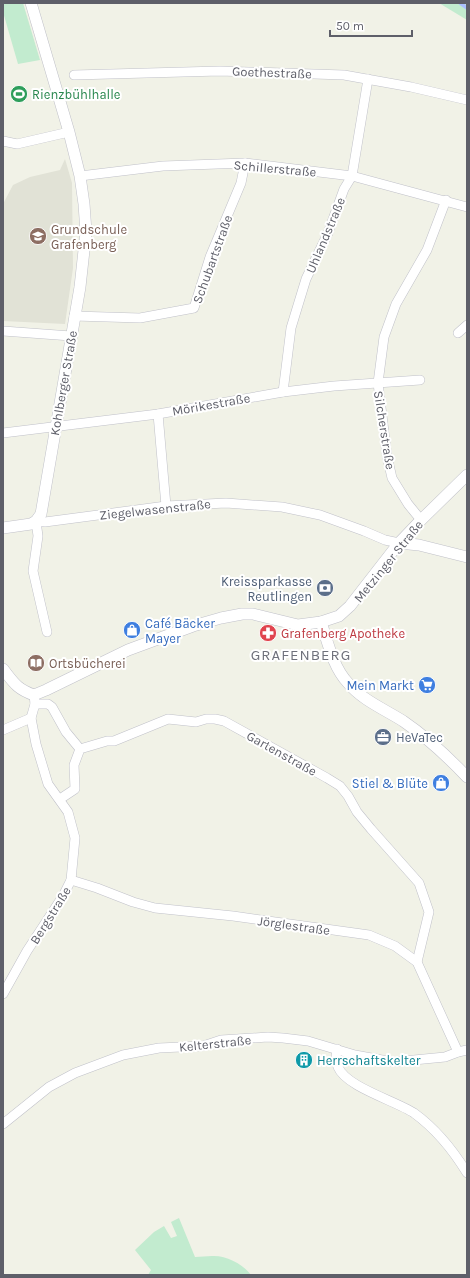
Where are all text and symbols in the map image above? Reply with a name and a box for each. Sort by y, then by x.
scale bar [330,12,412,38]
text: 50 m [336,19,364,33]
street label: Goethestraße [232,64,312,81]
sports icon: Rienzbühlhalle [9,84,29,104]
place label: Rienzbühlhalle [32,87,121,102]
street label: Schillerstraße [233,157,317,180]
street label: Uhlandstraße [303,195,348,275]
street label: Schubartstraße [190,213,236,305]
place label: Grundschule Grafenberg [51,222,127,252]
school or university icon: Grundschule Grafenberg [28,226,48,246]
street label: Kohlberger Straße [47,329,80,437]
street label: Mörikestraße [171,390,252,419]
street label: Silcherstraße [371,390,398,471]
street label: Ziegelwasenstraße [99,496,212,523]
street label: Metzinger Straße [351,517,426,605]
place label: Kreissparkasse Reutlingen [221,574,312,604]
bank icon: Kreissparkasse Reutlingen [315,578,335,598]
place label: Café Bäcker Mayer [145,616,215,646]
shop icon: Café Bäcker Mayer [122,620,142,640]
pharmacy icon: Grafenberg Apotheke [258,623,278,643]
place label: Grafenberg Apotheke [281,626,405,641]
district label: GRAFENBERG [251,646,351,664]
library icon: Ortsbücherei [26,653,46,673]
place label: Ortsbücherei [49,656,126,671]
supermarket icon: Mein Markt [417,675,437,695]
place label: Mein Markt [346,678,414,693]
office icon: HeVaTec [373,727,393,747]
street label: Gartenstraße [244,728,320,779]
place label: HeVaTec [396,730,443,745]
shop icon: Stiel & Blüte [431,773,451,793]
place label: Stiel & Blüte [352,776,428,791]
street label: Bergstraße [27,884,74,947]
street label: Jörglestraße [257,913,331,938]
street label: Kelterstraße [178,1032,252,1055]
building icon: Herrschaftskelter [294,1050,314,1070]
place label: Herrschaftskelter [317,1053,421,1068]

